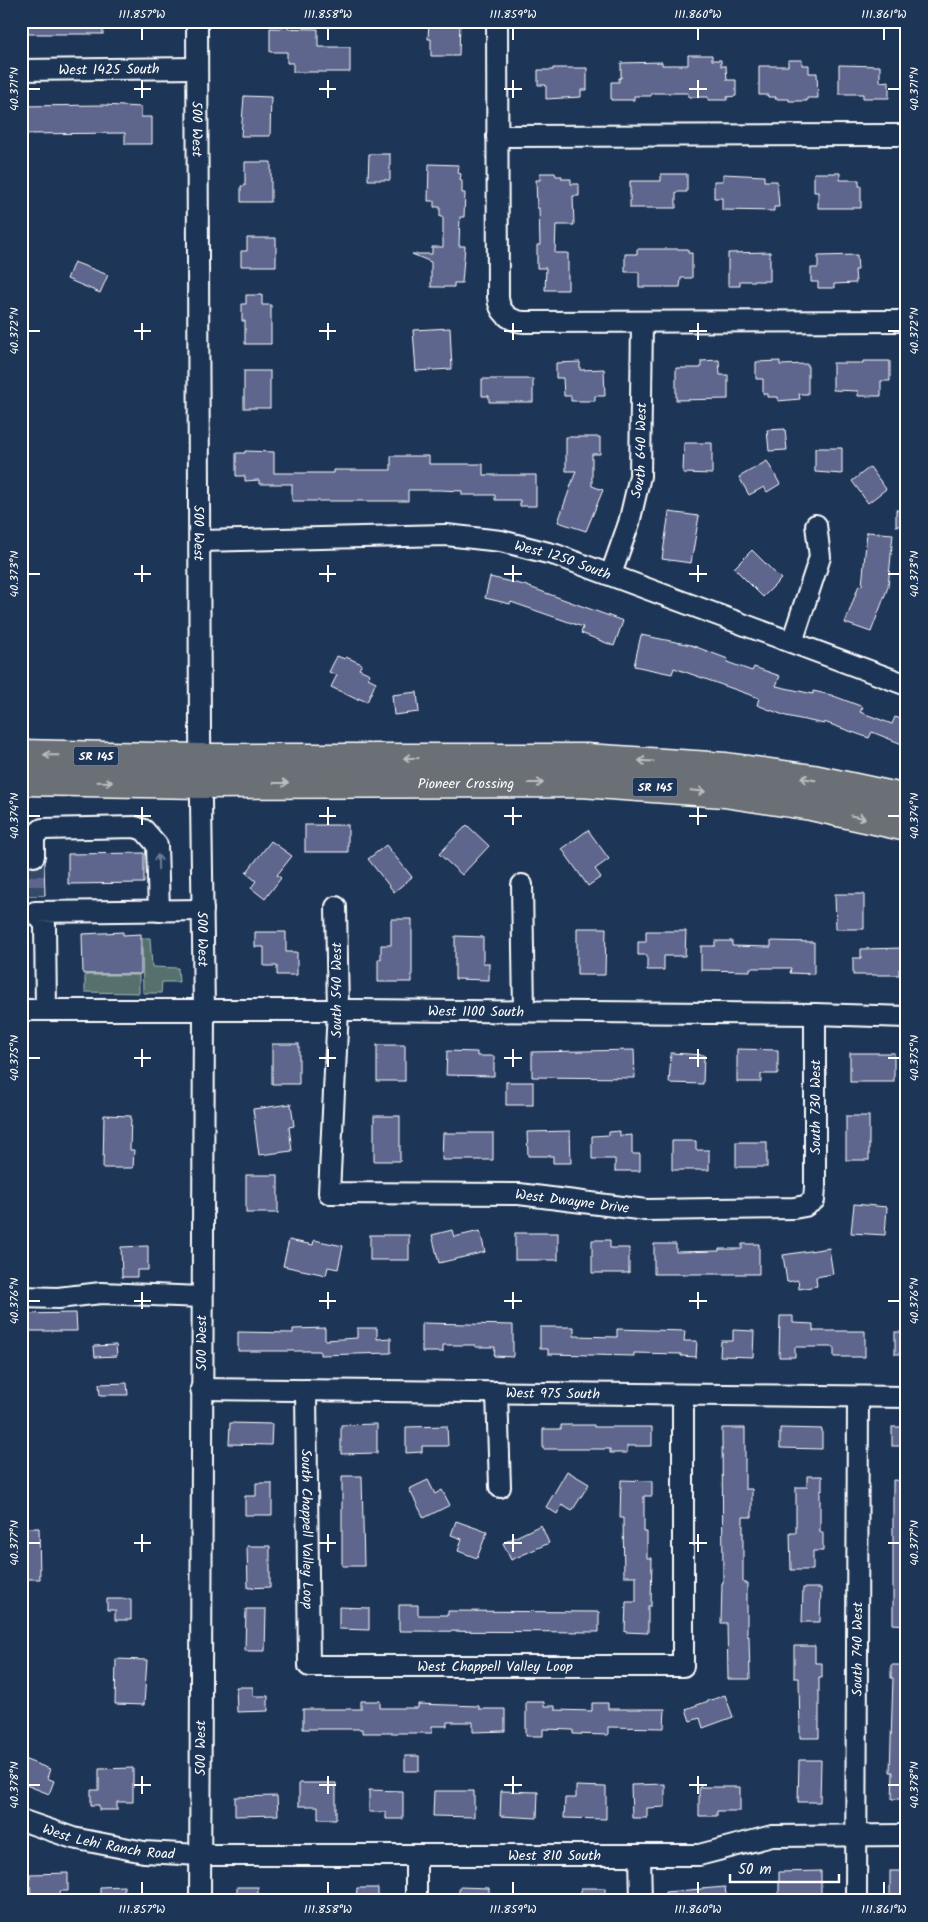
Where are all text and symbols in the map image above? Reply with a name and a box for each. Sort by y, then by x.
text: 111.857°W [119,5,165,24]
text: 111.858°W [304,5,352,24]
text: 111.859°W [489,5,537,24]
text: 111.860°W [674,5,722,24]
text: 111.861°W [861,5,907,24]
street label: West 1425 South [58,58,160,82]
text: 40.371°N [5,67,24,111]
text: 40.371°N [905,67,924,111]
street label: 500 West [185,101,208,158]
text: 40.372°N [5,307,24,355]
text: 40.372°N [905,307,924,355]
street label: South 640 West [625,402,653,500]
street label: 500 West [187,505,209,562]
street label: West 1250 South [512,535,614,586]
text: 40.373°N [5,551,24,597]
text: 40.373°N [905,551,924,597]
road number: SR 145 [74,746,118,766]
one-way arrow [44,750,60,760]
one-way arrow [403,753,420,763]
one-way arrow [638,756,654,765]
street label: Pioneer Crossing [418,773,514,795]
one-way arrow [800,773,816,783]
one-way arrow [97,778,113,787]
one-way arrow [272,778,288,788]
one-way arrow [527,778,543,788]
road number: SR 145 [632,778,678,796]
one-way arrow [690,786,706,796]
text: 40.374°N [5,793,24,839]
text: 40.374°N [905,793,924,839]
one-way arrow [850,813,866,822]
one-way arrow [154,854,163,870]
street label: 500 West [191,911,213,968]
street label: South 540 West [326,942,348,1038]
street label: West 1100 South [428,1001,524,1023]
text: 40.375°N [5,1035,24,1081]
text: 40.375°N [905,1035,924,1081]
street label: South 730 West [805,1059,827,1154]
street label: West Dwayne Drive [514,1184,631,1220]
text: 40.376°N [5,1278,24,1324]
text: 40.376°N [905,1278,924,1324]
street label: 500 West [191,1315,213,1371]
street label: West 975 South [506,1382,600,1406]
street label: South Chappell Valley Loop [295,1449,318,1610]
text: 40.377°N [5,1520,24,1566]
text: 40.377°N [905,1520,924,1566]
street label: South 740 West [847,1601,869,1696]
street label: West Chappell Valley Loop [417,1656,573,1678]
street label: 500 West [190,1720,212,1776]
text: 40.378°N [5,1761,24,1809]
text: 40.378°N [905,1761,924,1809]
street label: West Lehi Ranch Road [40,1818,176,1866]
street label: West 810 South [508,1845,601,1867]
scale bar [730,1852,839,1884]
text: 50 m [738,1858,772,1882]
text: 111.857°W [119,1900,165,1919]
text: 111.858°W [304,1900,352,1919]
text: 111.859°W [489,1900,537,1919]
text: 111.860°W [674,1900,722,1919]
text: 111.861°W [861,1900,907,1919]

